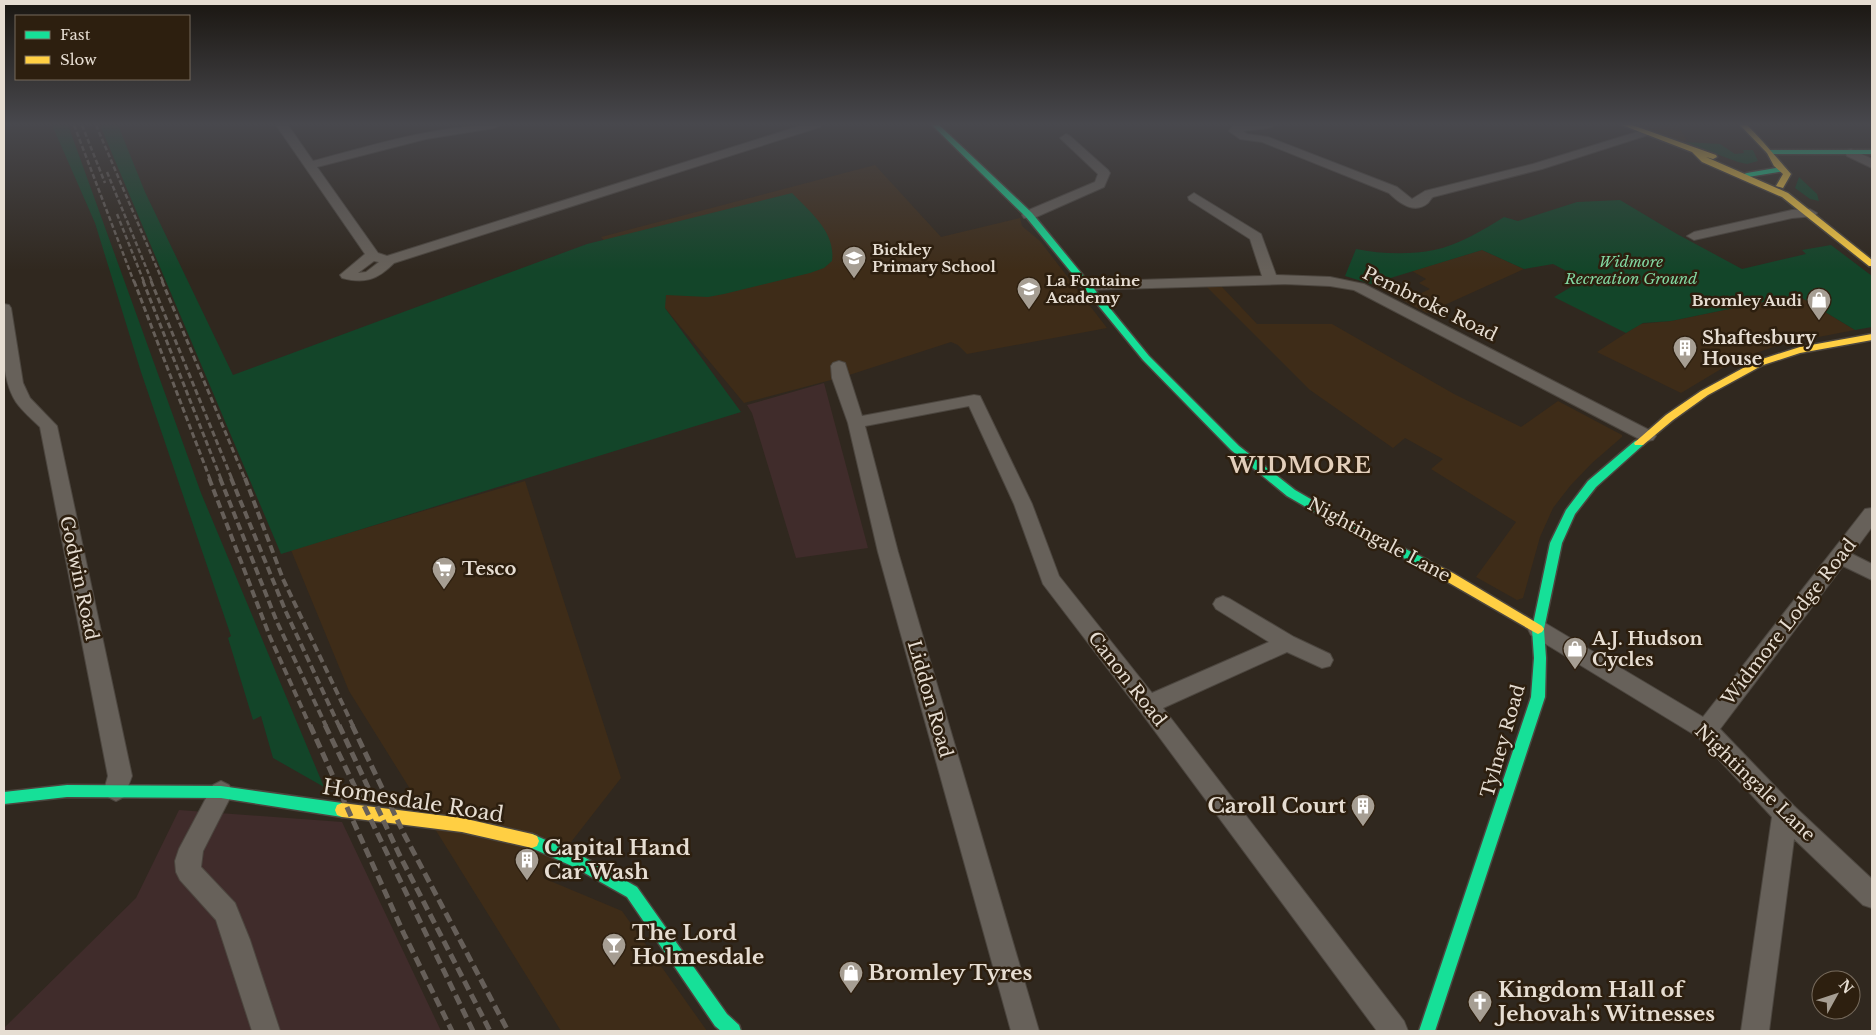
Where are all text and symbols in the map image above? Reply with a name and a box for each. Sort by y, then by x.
legend [15,15,190,80]
text: Fast [60,25,91,44]
text: Slow [60,50,97,69]
place label: Bickley Primary School [872,240,996,276]
school or university icon: Bickley Primary School [841,245,867,279]
park label: Widmore Recreation Ground [1564,252,1697,288]
street label: Pembroke Road [1359,262,1501,346]
place label: La Fontaine Academy [1045,271,1140,307]
school or university icon: La Fontaine Academy [1016,276,1042,310]
shop icon: Bromley Audi [1806,287,1832,321]
place label: Bromley Audi [1691,291,1803,310]
place label: Shaftesbury House [1702,327,1817,370]
building icon: Shaftesbury House [1672,335,1698,369]
district label: WIDMORE [1227,452,1372,479]
street label: Nightingale Lane [1304,493,1454,587]
street label: Godwin Road [55,514,103,642]
street label: Widmore Lodge Road [1717,534,1861,710]
supermarket icon: Tesco [431,556,457,590]
place label: Tesco [462,558,516,580]
street label: Canon Road [1083,627,1171,731]
place label: A.J. Hudson Cycles [1591,628,1703,671]
shop icon: A.J. Hudson Cycles [1562,636,1588,670]
street label: Liddon Road [903,638,957,760]
street label: Tylney Road [1476,682,1530,800]
street label: Nightingale Lane [1690,720,1820,846]
street label: Homesdale Road [320,774,506,828]
place label: Caroll Court [1207,793,1346,819]
building icon: Caroll Court [1350,793,1376,827]
place label: Capital Hand Car Wash [544,835,691,885]
building icon: Capital Hand Car Wash [514,847,540,881]
place label: The Lord Holmesdale [632,920,764,970]
bar icon: The Lord Holmesdale [601,932,627,966]
shop icon: Bromley Tyres [838,960,864,994]
place label: Bromley Tyres [868,960,1033,986]
north arrow [1811,970,1861,1020]
text: N [1835,976,1857,997]
place label: Kingdom Hall of Jehovah's Witnesses [1494,977,1715,1027]
church icon: Kingdom Hall of Jehovah's Witnesses [1467,989,1493,1023]

